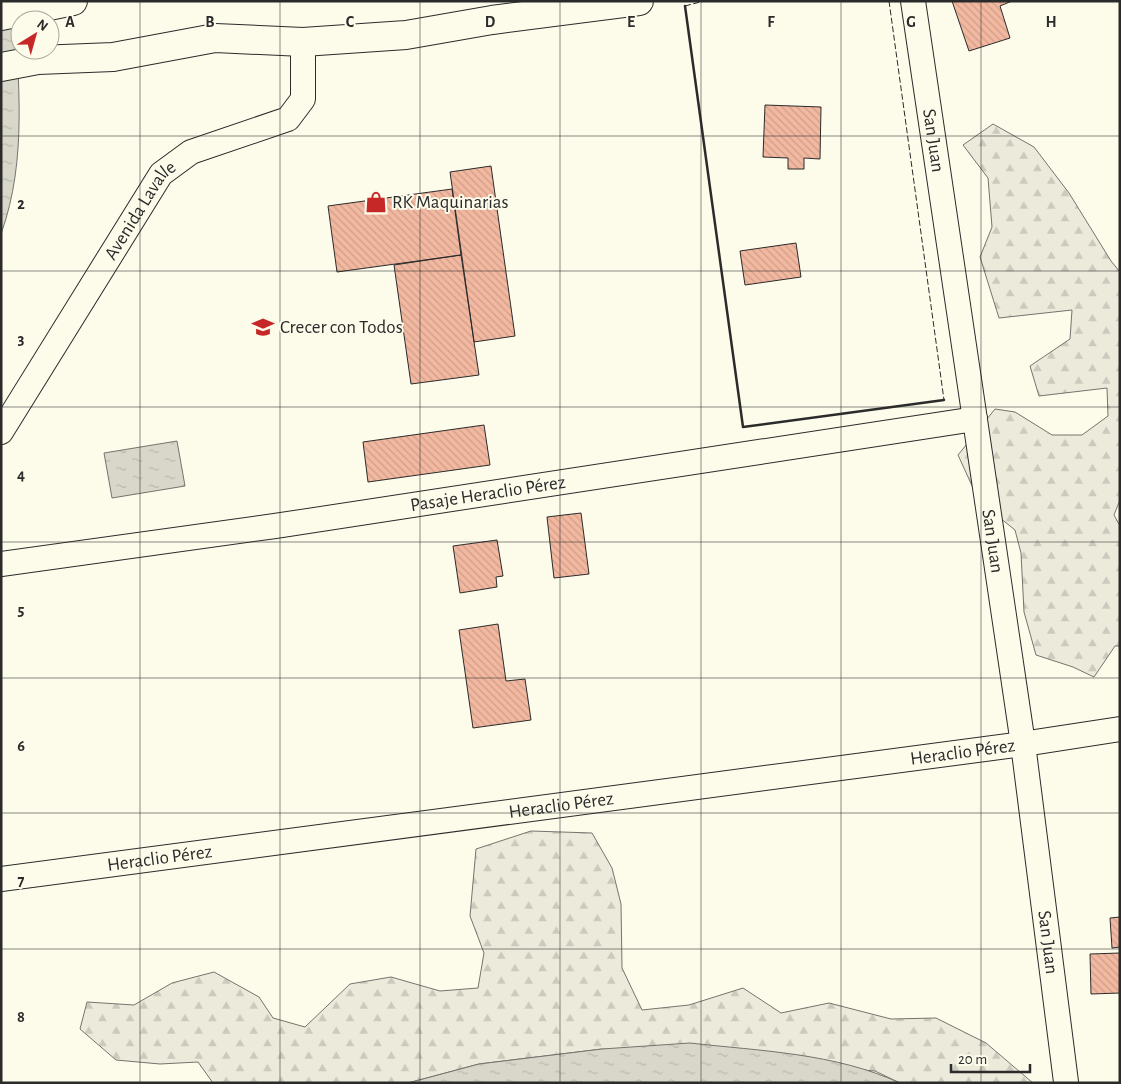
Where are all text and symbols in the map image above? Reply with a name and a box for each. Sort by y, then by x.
north arrow [10,10,60,60]
text: A [65,14,75,30]
text: B [205,14,215,30]
text: C [346,14,355,30]
text: D [485,14,496,30]
text: E [627,14,635,30]
text: F [767,14,775,30]
text: G [906,14,916,30]
text: H [1045,14,1057,30]
text: N [34,17,50,34]
street label: San Juan [920,107,948,174]
street label: Avenida Lavalle [101,157,179,263]
shop icon: RK Maquinarias [363,189,389,215]
place label: RK Maquinarias [392,193,509,212]
text: 2 [17,196,25,212]
school or university icon: Crecer con Todos [250,314,276,340]
place label: Crecer con Todos [280,318,403,337]
text: 3 [18,331,25,347]
text: 4 [17,467,25,483]
street label: Pasaje Heraclio Pérez [409,472,567,515]
street label: San Juan [979,508,1007,574]
text: 5 [18,602,25,618]
street label: Heraclio Pérez [909,736,1017,768]
text: 6 [17,738,25,754]
street label: Heraclio Pérez [507,789,615,821]
street label: Heraclio Pérez [106,842,213,874]
text: 7 [18,873,25,889]
street label: San Juan [1035,909,1062,975]
text: 8 [17,1009,25,1025]
scale bar [951,1042,1030,1074]
text: 20 m [958,1052,987,1067]

